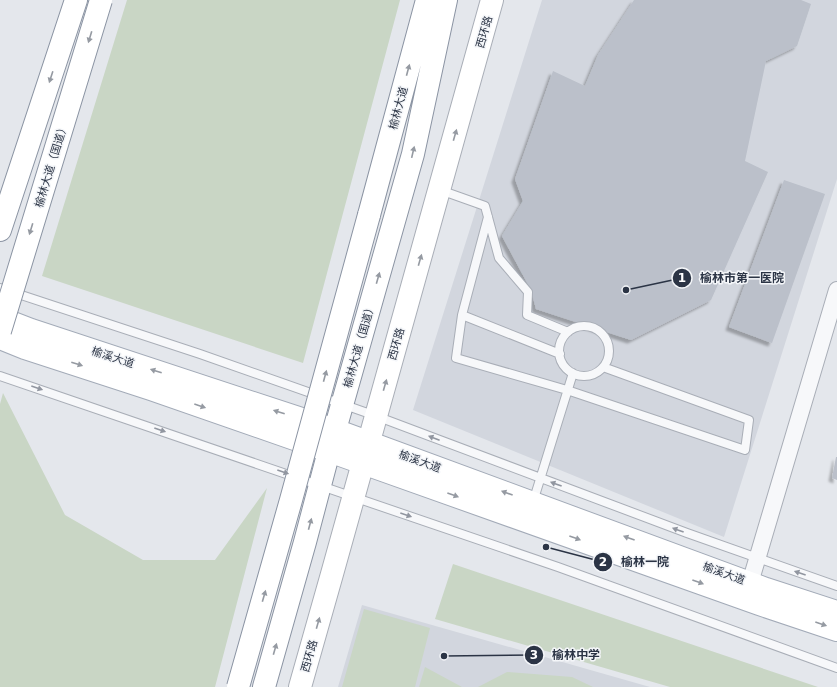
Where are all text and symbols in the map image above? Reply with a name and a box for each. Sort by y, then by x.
street label: 西环路 [474,14,495,50]
one-way arrow [87,32,93,44]
one-way arrow [405,63,411,75]
one-way arrow [48,71,54,83]
street label: 榆林大道 [387,85,410,131]
street label: 榆林大道（国道） [32,121,71,209]
one-way arrow [452,128,458,140]
one-way arrow [411,146,417,159]
one-way arrow [28,223,34,235]
one-way arrow [417,253,423,265]
callout: 榆林市第一医院 [672,266,792,290]
one-way arrow [375,271,381,283]
text: 1 [678,271,686,285]
text: 榆林市第一医院 [700,271,784,285]
street label: 榆林大道（国道） [341,301,378,389]
street label: 西环路 [386,326,407,362]
street label: 榆溪大道 [90,344,136,370]
one-way arrow [71,362,83,368]
one-way arrow [149,368,161,374]
one-way arrow [322,370,328,382]
one-way arrow [382,379,388,391]
one-way arrow [31,386,43,392]
one-way arrow [194,403,206,409]
one-way arrow [273,409,285,415]
one-way arrow [154,428,166,434]
one-way arrow [428,435,440,441]
street label: 榆溪大道 [397,448,443,475]
one-way arrow [277,470,289,476]
one-way arrow [549,481,561,487]
one-way arrow [500,490,512,496]
one-way arrow [447,492,459,498]
one-way arrow [400,512,412,518]
one-way arrow [307,518,313,530]
one-way arrow [671,526,683,532]
one-way arrow [622,535,634,541]
one-way arrow [570,536,582,542]
callout: 榆林一院 [593,550,677,574]
text: 2 [599,555,607,569]
text: 榆林一院 [621,555,669,569]
street label: 榆溪大道 [701,560,747,587]
one-way arrow [794,570,806,576]
one-way arrow [692,579,704,585]
one-way arrow [261,589,267,601]
one-way arrow [315,616,321,628]
one-way arrow [815,622,827,628]
street label: 西环路 [299,638,320,674]
one-way arrow [272,643,278,655]
callout: 榆林中学 [524,643,608,667]
text: 3 [530,648,538,662]
text: 榆林中学 [552,648,600,662]

